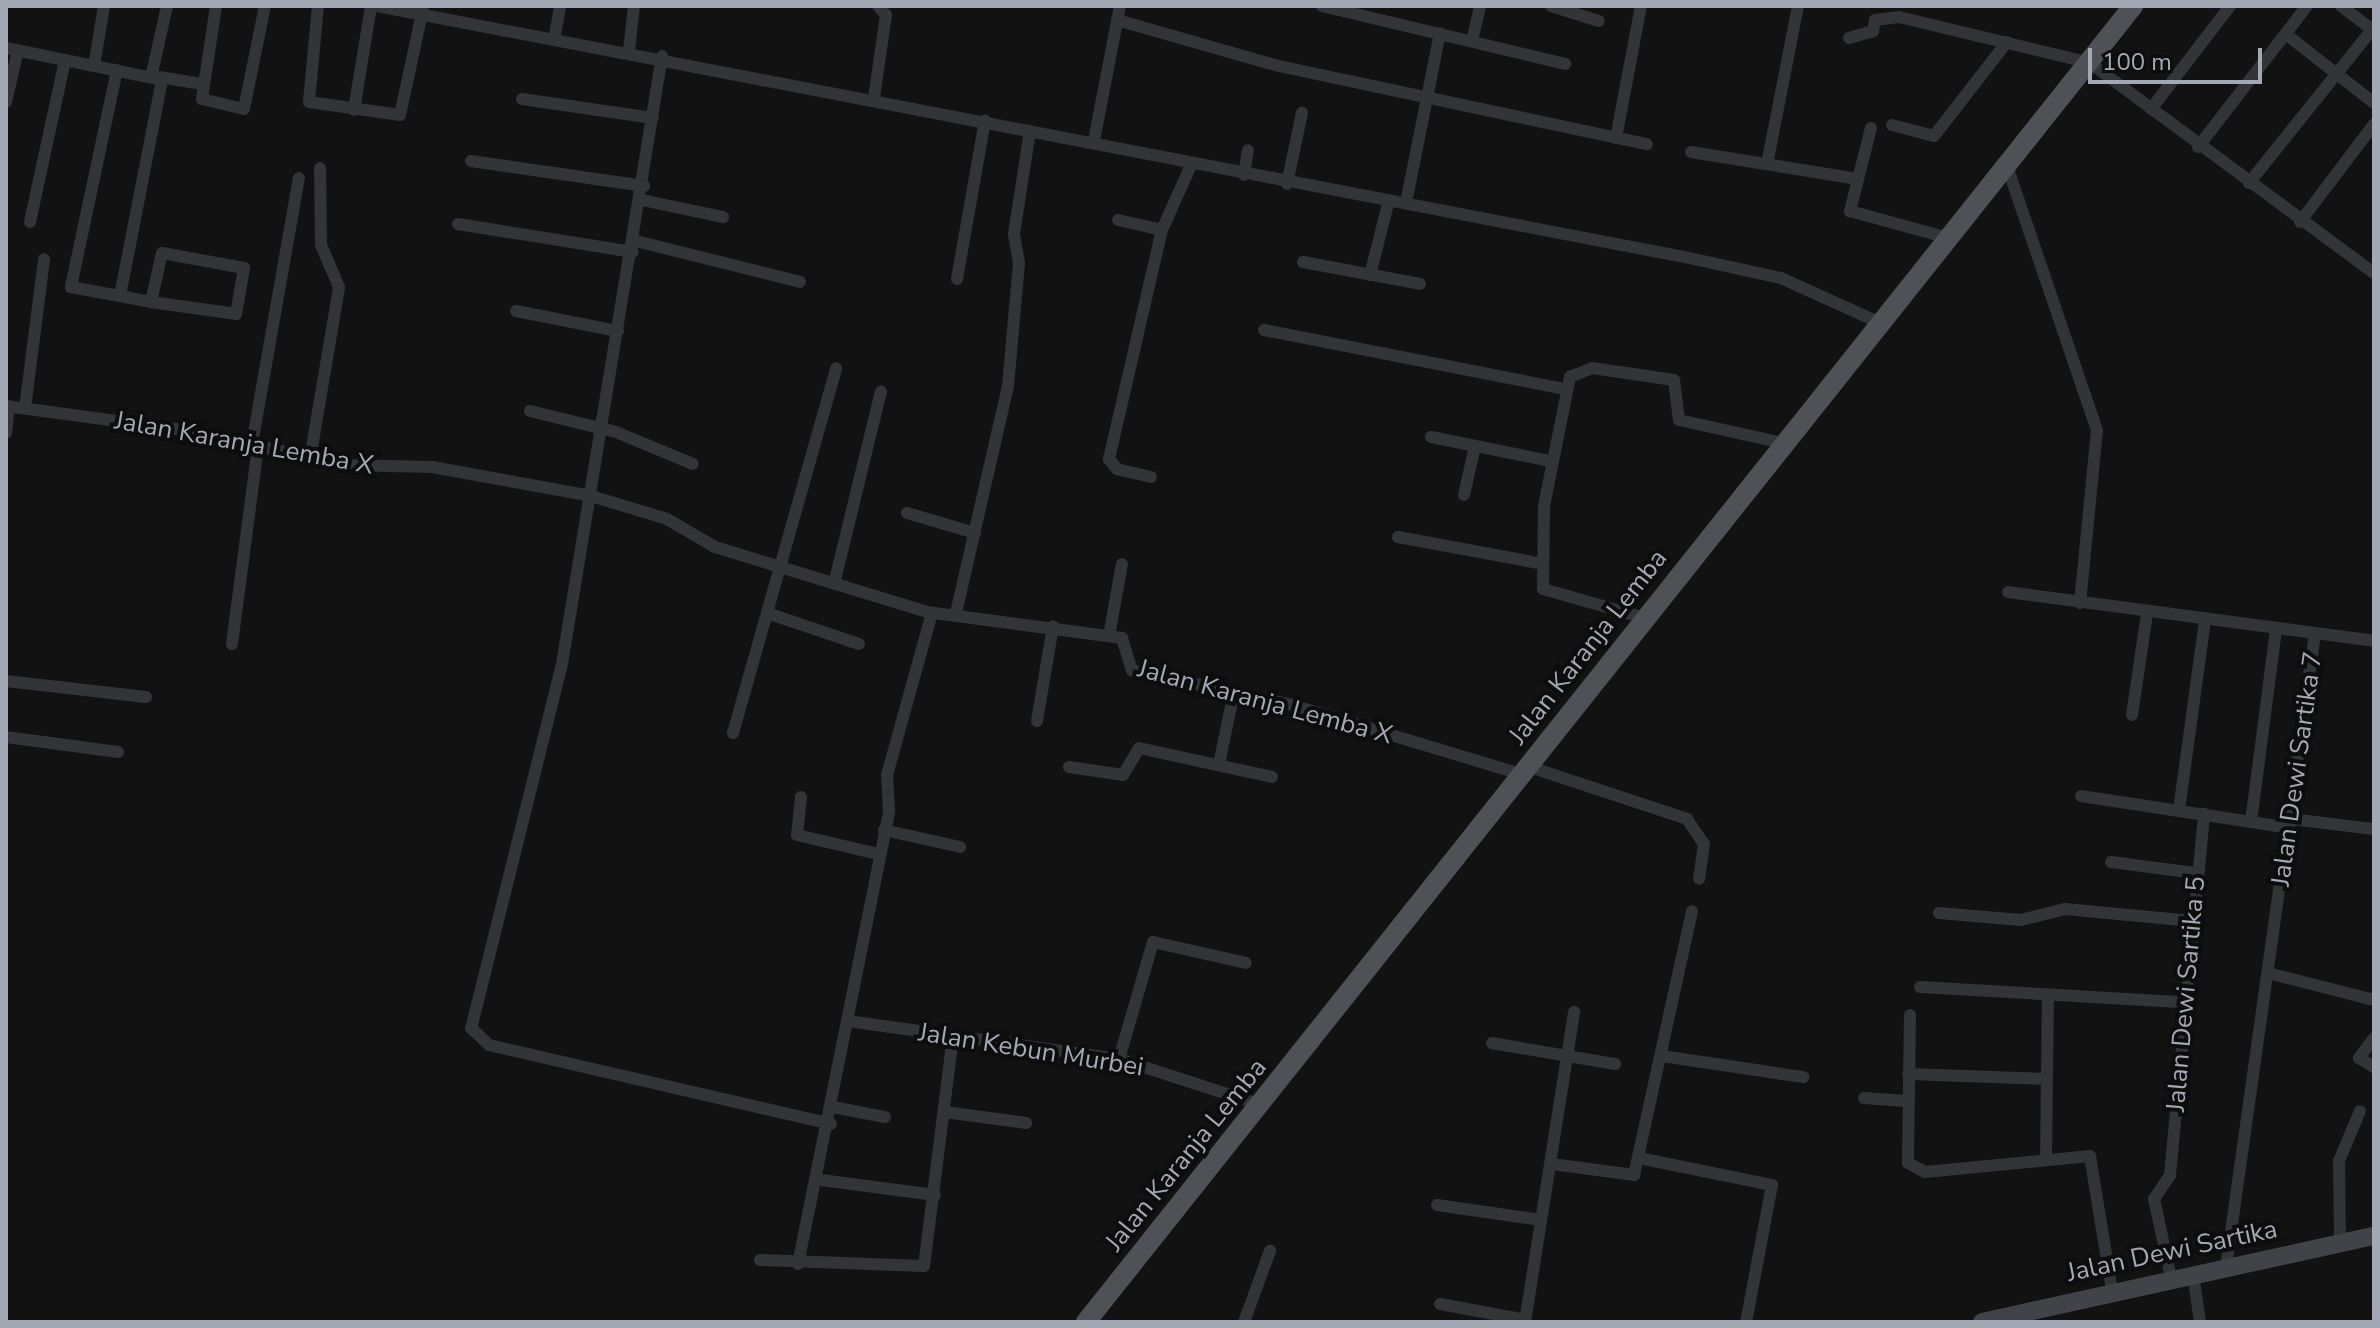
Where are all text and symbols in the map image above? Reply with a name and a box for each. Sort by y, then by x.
scale bar [2092,32,2266,82]
text: 100 m [2102,46,2172,78]
street label: Jalan Karanja Lemba X [112,405,376,481]
street label: Jalan Karanja Lemba [1502,543,1674,751]
street label: Jalan Dewi Sartika 7 [2265,650,2329,888]
street label: Jalan Karanja Lemba X [1134,653,1396,751]
street label: Jalan Dewi Sartika 5 [2160,875,2212,1113]
street label: Jalan Kebun Murbei [916,1017,1146,1083]
street label: Jalan Karanja Lemba [1099,1053,1273,1257]
street label: Jalan Dewi Sartika [2064,1213,2280,1289]

